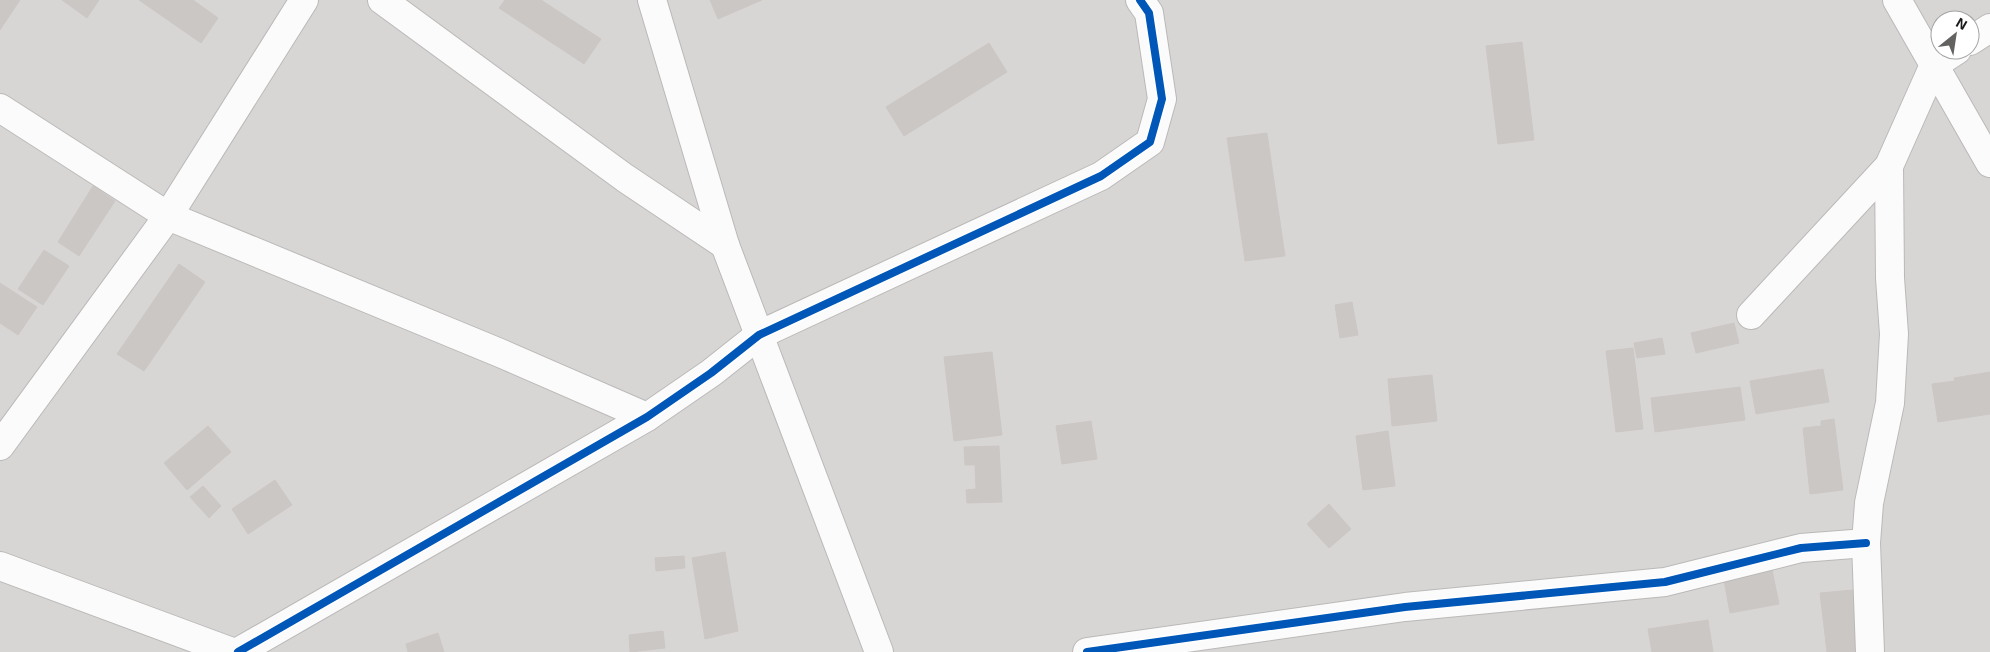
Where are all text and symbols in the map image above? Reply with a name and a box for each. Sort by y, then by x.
north arrow [1930,10,1980,60]
text: N [1953,13,1970,33]

